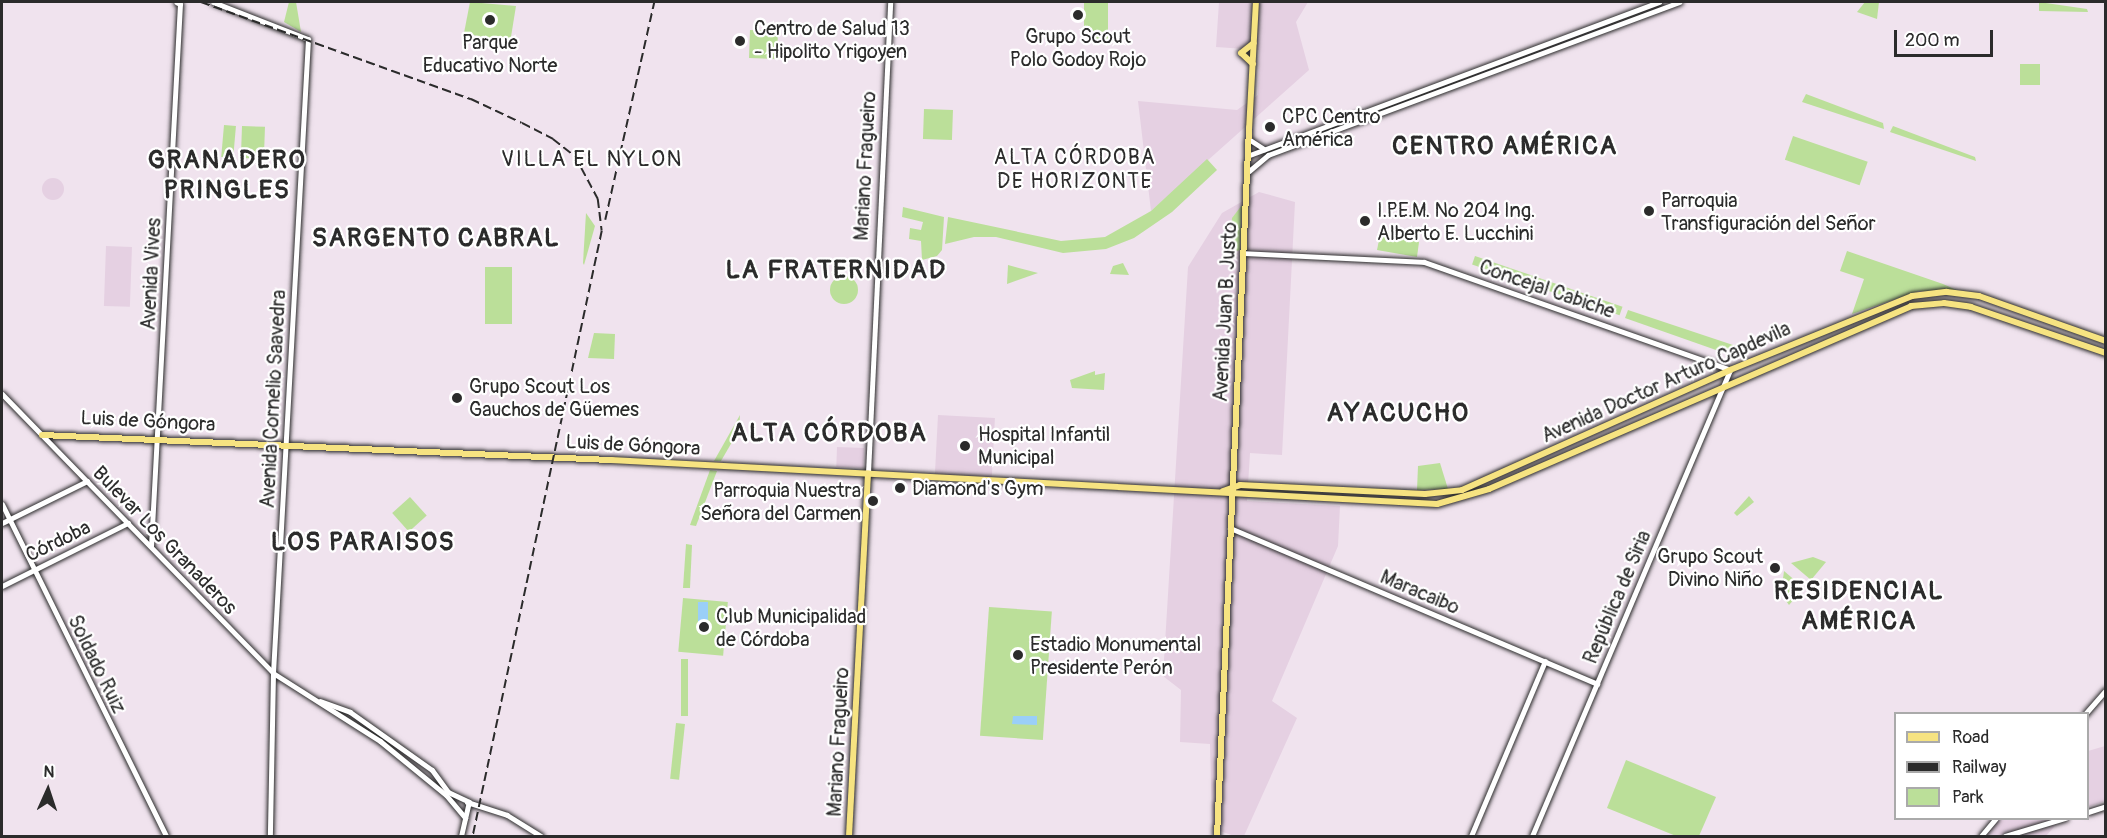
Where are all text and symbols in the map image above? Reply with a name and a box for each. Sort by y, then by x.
marker: Grupo Scout Polo Godoy Rojo [1071,8,1085,22]
marker: Parque Educativo Norte [483,13,497,27]
place label: Centro de Salud 13 - Hipolito Yrigoyen [754,17,910,64]
scale bar [1897,18,1996,56]
place label: Grupo Scout Polo Godoy Rojo [1010,24,1146,71]
text: 200 m [1905,29,1960,52]
place label: Parque Educativo Norte [423,30,557,77]
marker: Centro de Salud 13 - Hipolito Yrigoyen [731,32,749,50]
street label: Mariano Fragueiro [849,91,881,241]
place label: CPC Centro América [1282,104,1381,151]
marker: CPC Centro América [1263,120,1277,134]
district label: CENTRO AMÉRICA [1392,131,1618,163]
district label: GRANADERO PRINGLES [148,145,306,206]
district label: ALTA CÓRDOBA DE HORIZONTE [994,145,1156,195]
district label: VILLA EL NYLON [501,147,683,173]
place label: Parroquia Transfiguración del Señor [1661,188,1876,235]
place label: I.P.E.M. Nº 204 Ing. Alberto E. Lucchini [1377,198,1535,245]
marker: Parroquia Transfiguración del Señor [1642,204,1656,218]
marker: I.P.E.M. Nº 204 Ing. Alberto E. Lucchini [1358,214,1372,228]
street label: Avenida Vives [136,217,166,331]
street label: Avenida Juan B. Justo [1208,222,1242,402]
district label: SARGENTO CABRAL [312,223,560,255]
district label: LA FRATERNIDAD [725,255,947,287]
street label: Concejal Cabiche [1476,255,1618,323]
street label: Avenida Cornelio Saavedra [255,289,291,509]
street label: Avenida Doctor Arturo Capdevila [1538,316,1794,448]
place label: Grupo Scout Los Gauchos de Güemes [469,374,639,421]
marker: Grupo Scout Los Gauchos de Güemes [450,391,464,405]
district label: AYACUCHO [1326,398,1470,430]
street label: Luis de Góngora [80,405,216,437]
district label: ALTA CÓRDOBA [731,418,927,450]
place label: Hospital Infantil Municipal [978,422,1110,469]
street label: Luis de Góngora [565,429,701,461]
marker: Hospital Infantil Municipal [956,437,974,455]
street label: Bulevar Los Granaderos [88,461,242,619]
place label: Diamond's Gym [912,476,1044,500]
place label: Parroquia Nuestra Señora del Carmen [700,478,861,525]
marker: Diamond's Gym [893,481,907,495]
marker: Parroquia Nuestra Señora del Carmen [866,494,880,508]
street label: Córdoba [22,515,94,567]
district label: LOS PARAISOS [271,527,455,559]
street label: República de Siria [1578,527,1656,667]
place label: Grupo Scout Divino Niño [1657,544,1763,591]
marker: Grupo Scout Divino Niño [1768,561,1782,575]
street label: Maracaibo [1377,565,1463,619]
district label: RESIDENCIAL AMÉRICA [1774,576,1944,638]
place label: Club Municipalidad de Córdoba [716,604,866,651]
street label: Soldado Ruiz [63,611,131,717]
marker: Club Municipalidad de Córdoba [697,620,711,634]
place label: Estadio Monumental Presidente Perón [1030,632,1201,679]
marker: Estadio Monumental Presidente Perón [1011,648,1025,662]
street label: Mariano Fragueiro [822,667,854,817]
legend [1894,712,2089,820]
text: Road [1952,726,1989,749]
text: Railway [1952,756,2007,779]
north arrow [18,760,78,820]
text: N [43,762,55,782]
text: Park [1952,786,1984,809]

